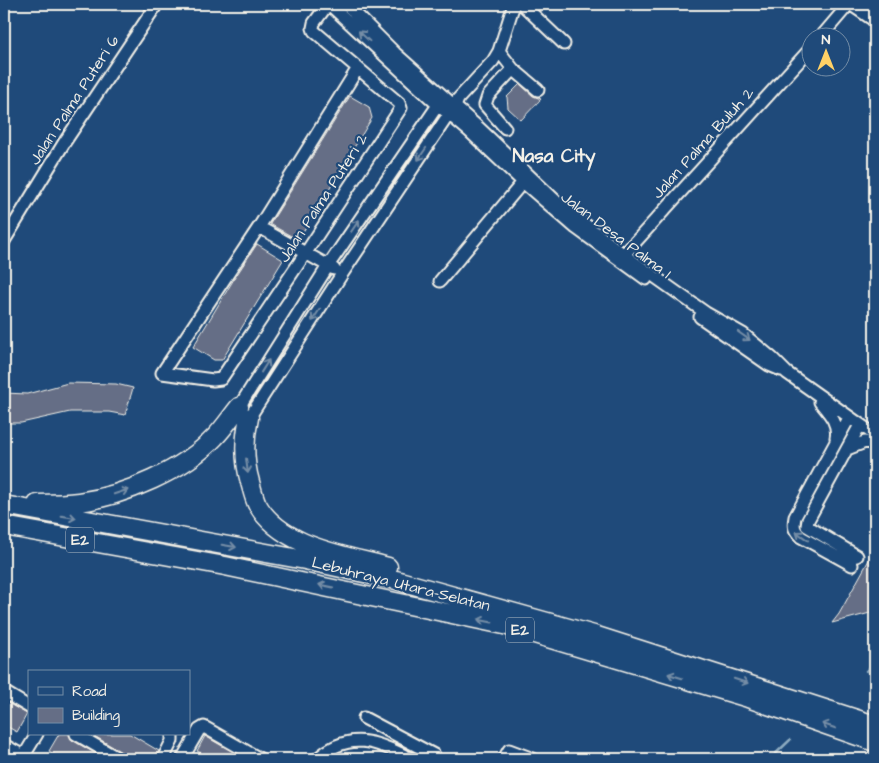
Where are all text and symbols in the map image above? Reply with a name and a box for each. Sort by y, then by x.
north arrow [802,28,852,78]
one-way arrow [357,30,370,42]
text: N [822,30,831,50]
street label: Jalan Palma Puteri 6 [24,31,124,169]
street label: Jalan Palma Buluh 2 [647,82,759,204]
street label: Jalan Palma Puteri 2 [273,129,373,267]
district label: Nasa City [513,143,596,171]
one-way arrow [417,147,427,161]
street label: Jalan Desa Palma 1 [556,186,676,284]
one-way arrow [350,219,361,233]
one-way arrow [311,308,321,322]
one-way arrow [736,330,750,341]
one-way arrow [260,359,270,373]
one-way arrow [242,458,252,474]
one-way arrow [113,486,129,496]
one-way arrow [61,513,77,523]
road number: E2 [66,528,94,552]
one-way arrow [795,531,809,541]
one-way arrow [220,542,236,552]
street label: Lebuhraya Utara–Selatan [309,551,492,618]
one-way arrow [319,581,335,591]
one-way arrow [478,616,494,625]
road number: E2 [506,618,534,642]
legend [28,670,190,736]
one-way arrow [667,671,683,681]
one-way arrow [732,677,748,686]
text: Road [72,681,107,702]
text: Building [72,705,120,727]
one-way arrow [822,721,837,730]

